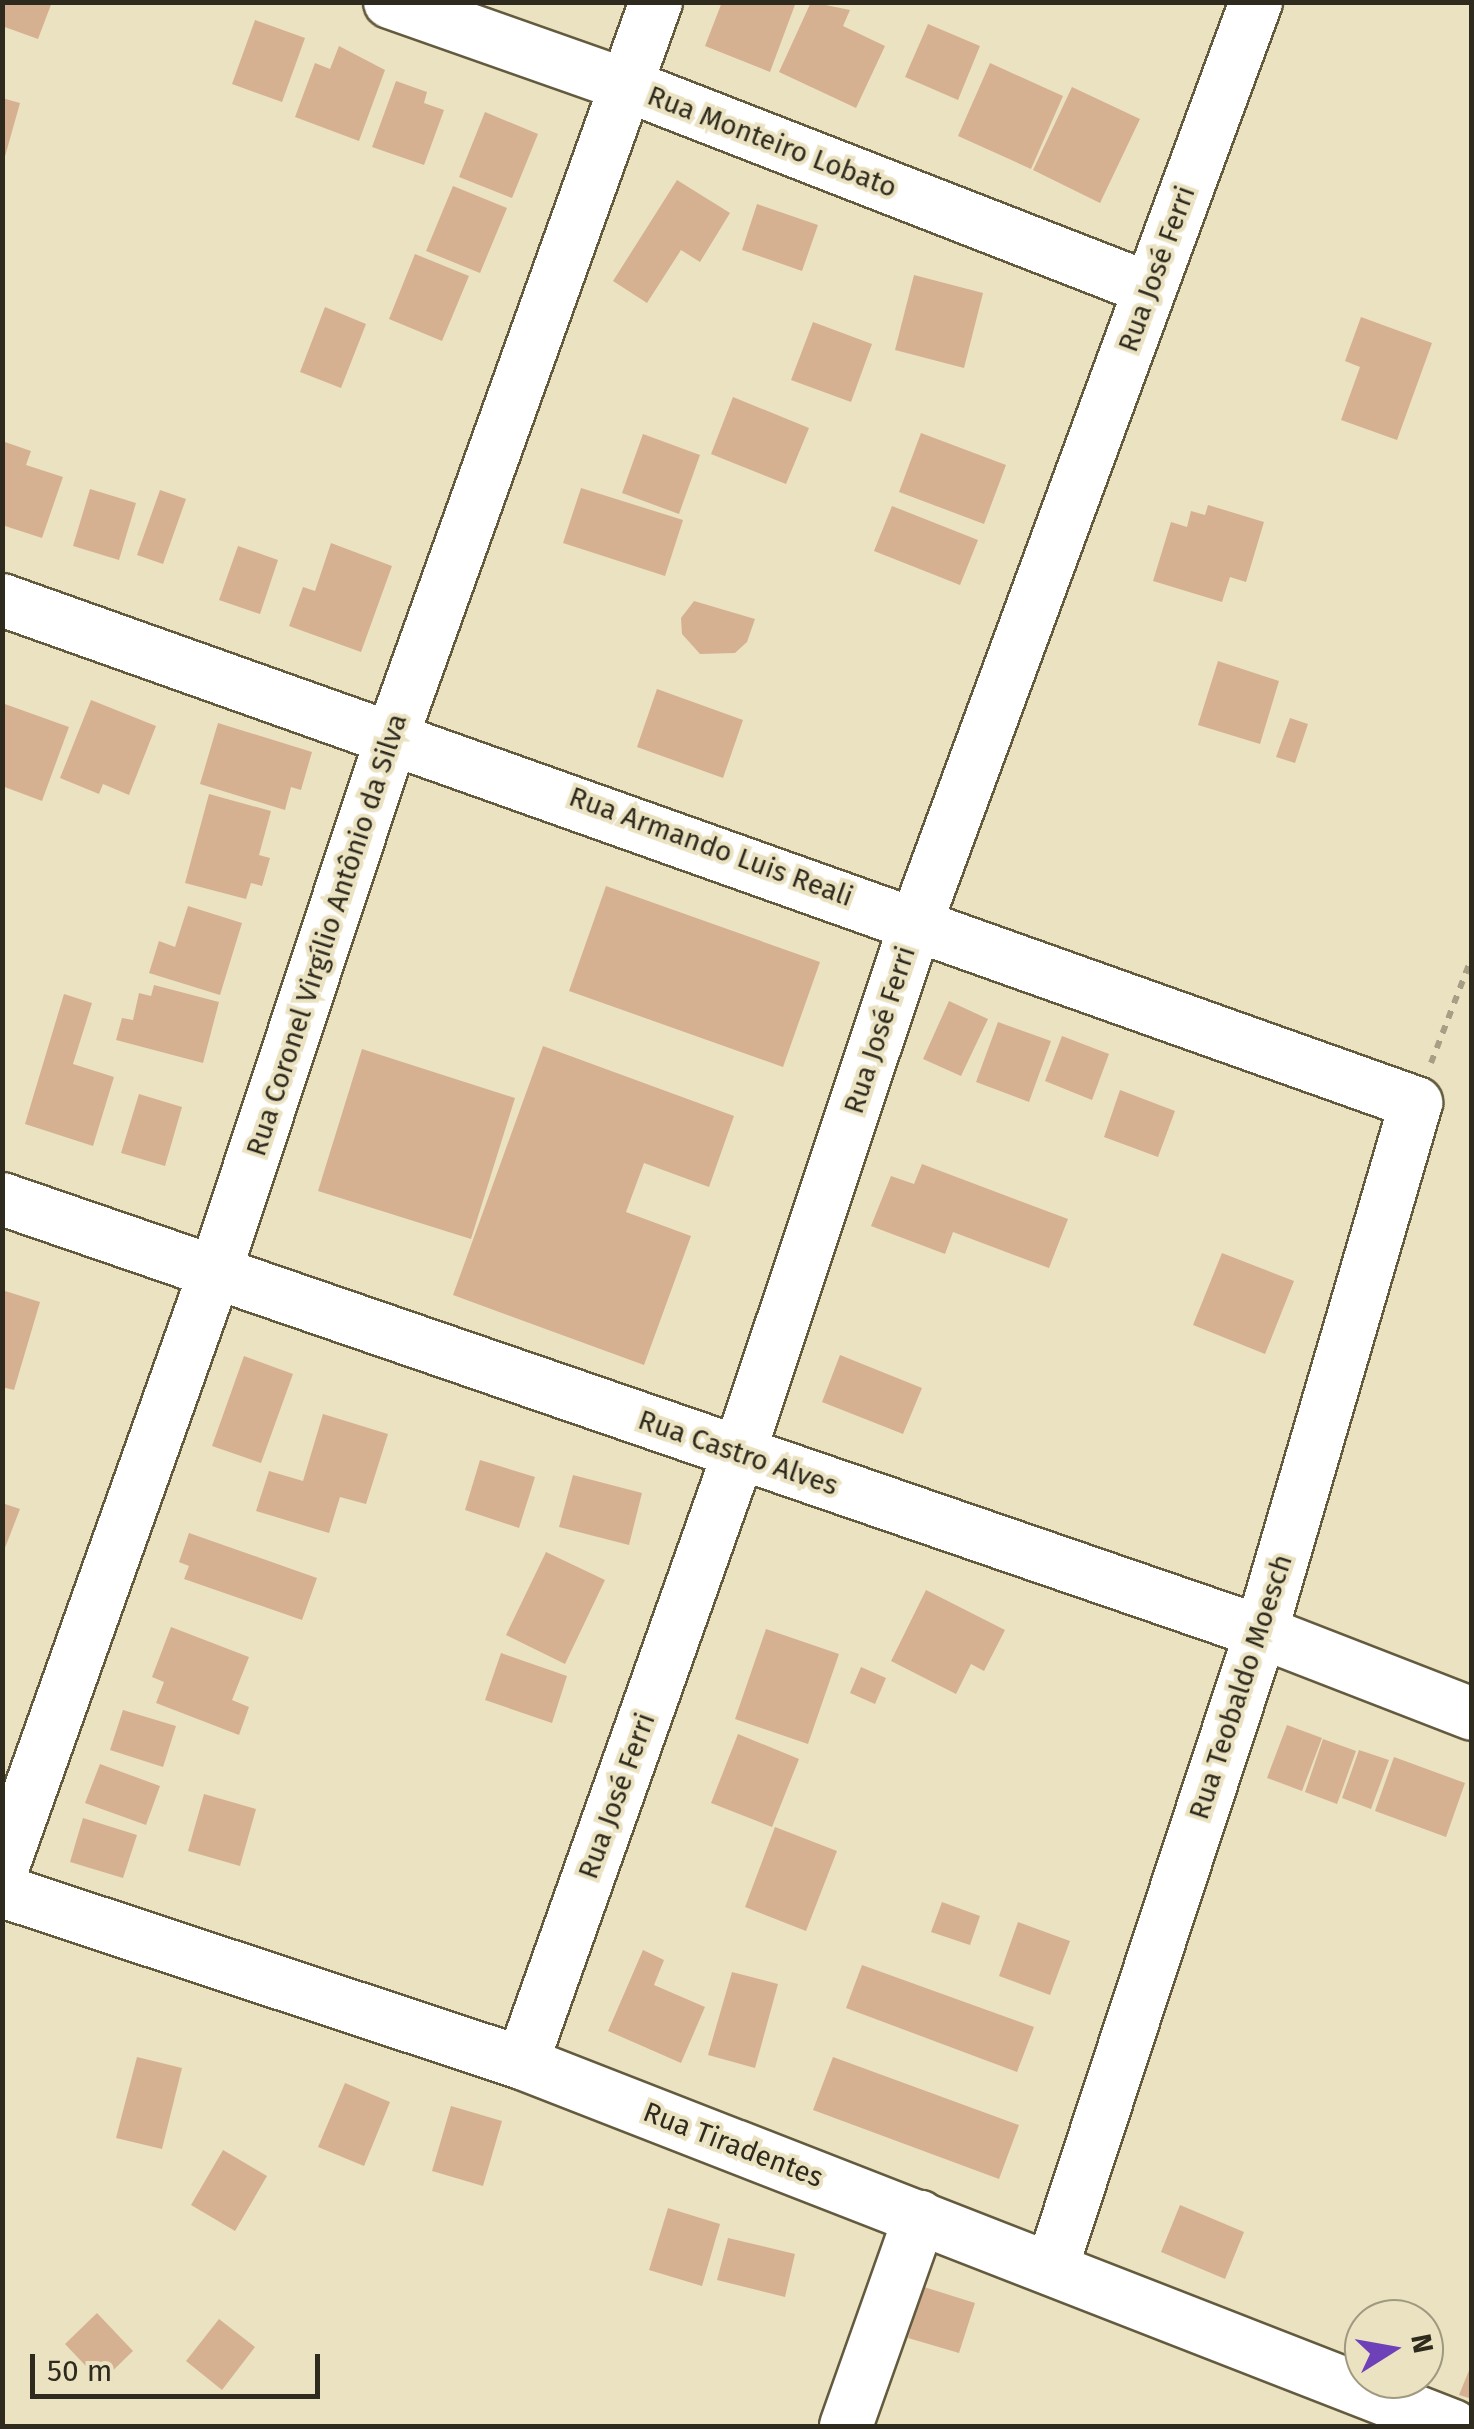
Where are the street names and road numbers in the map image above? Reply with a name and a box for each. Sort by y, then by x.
street label: Rua Monteiro Lobato [643,79,901,205]
street label: Rua José Ferri [1111,181,1203,357]
street label: Rua Coronel Virgílio Antônio da Silva [239,710,415,1160]
street label: Rua Armando Luis Reali [564,780,858,914]
street label: Rua José Ferri [837,942,923,1118]
street label: Rua Castro Alves [634,1403,842,1503]
street label: Rua Teobaldo Moesch [1182,1550,1300,1824]
street label: Rua José Ferri [571,1708,663,1884]
street label: Rua Tiradentes [638,2095,828,2195]

